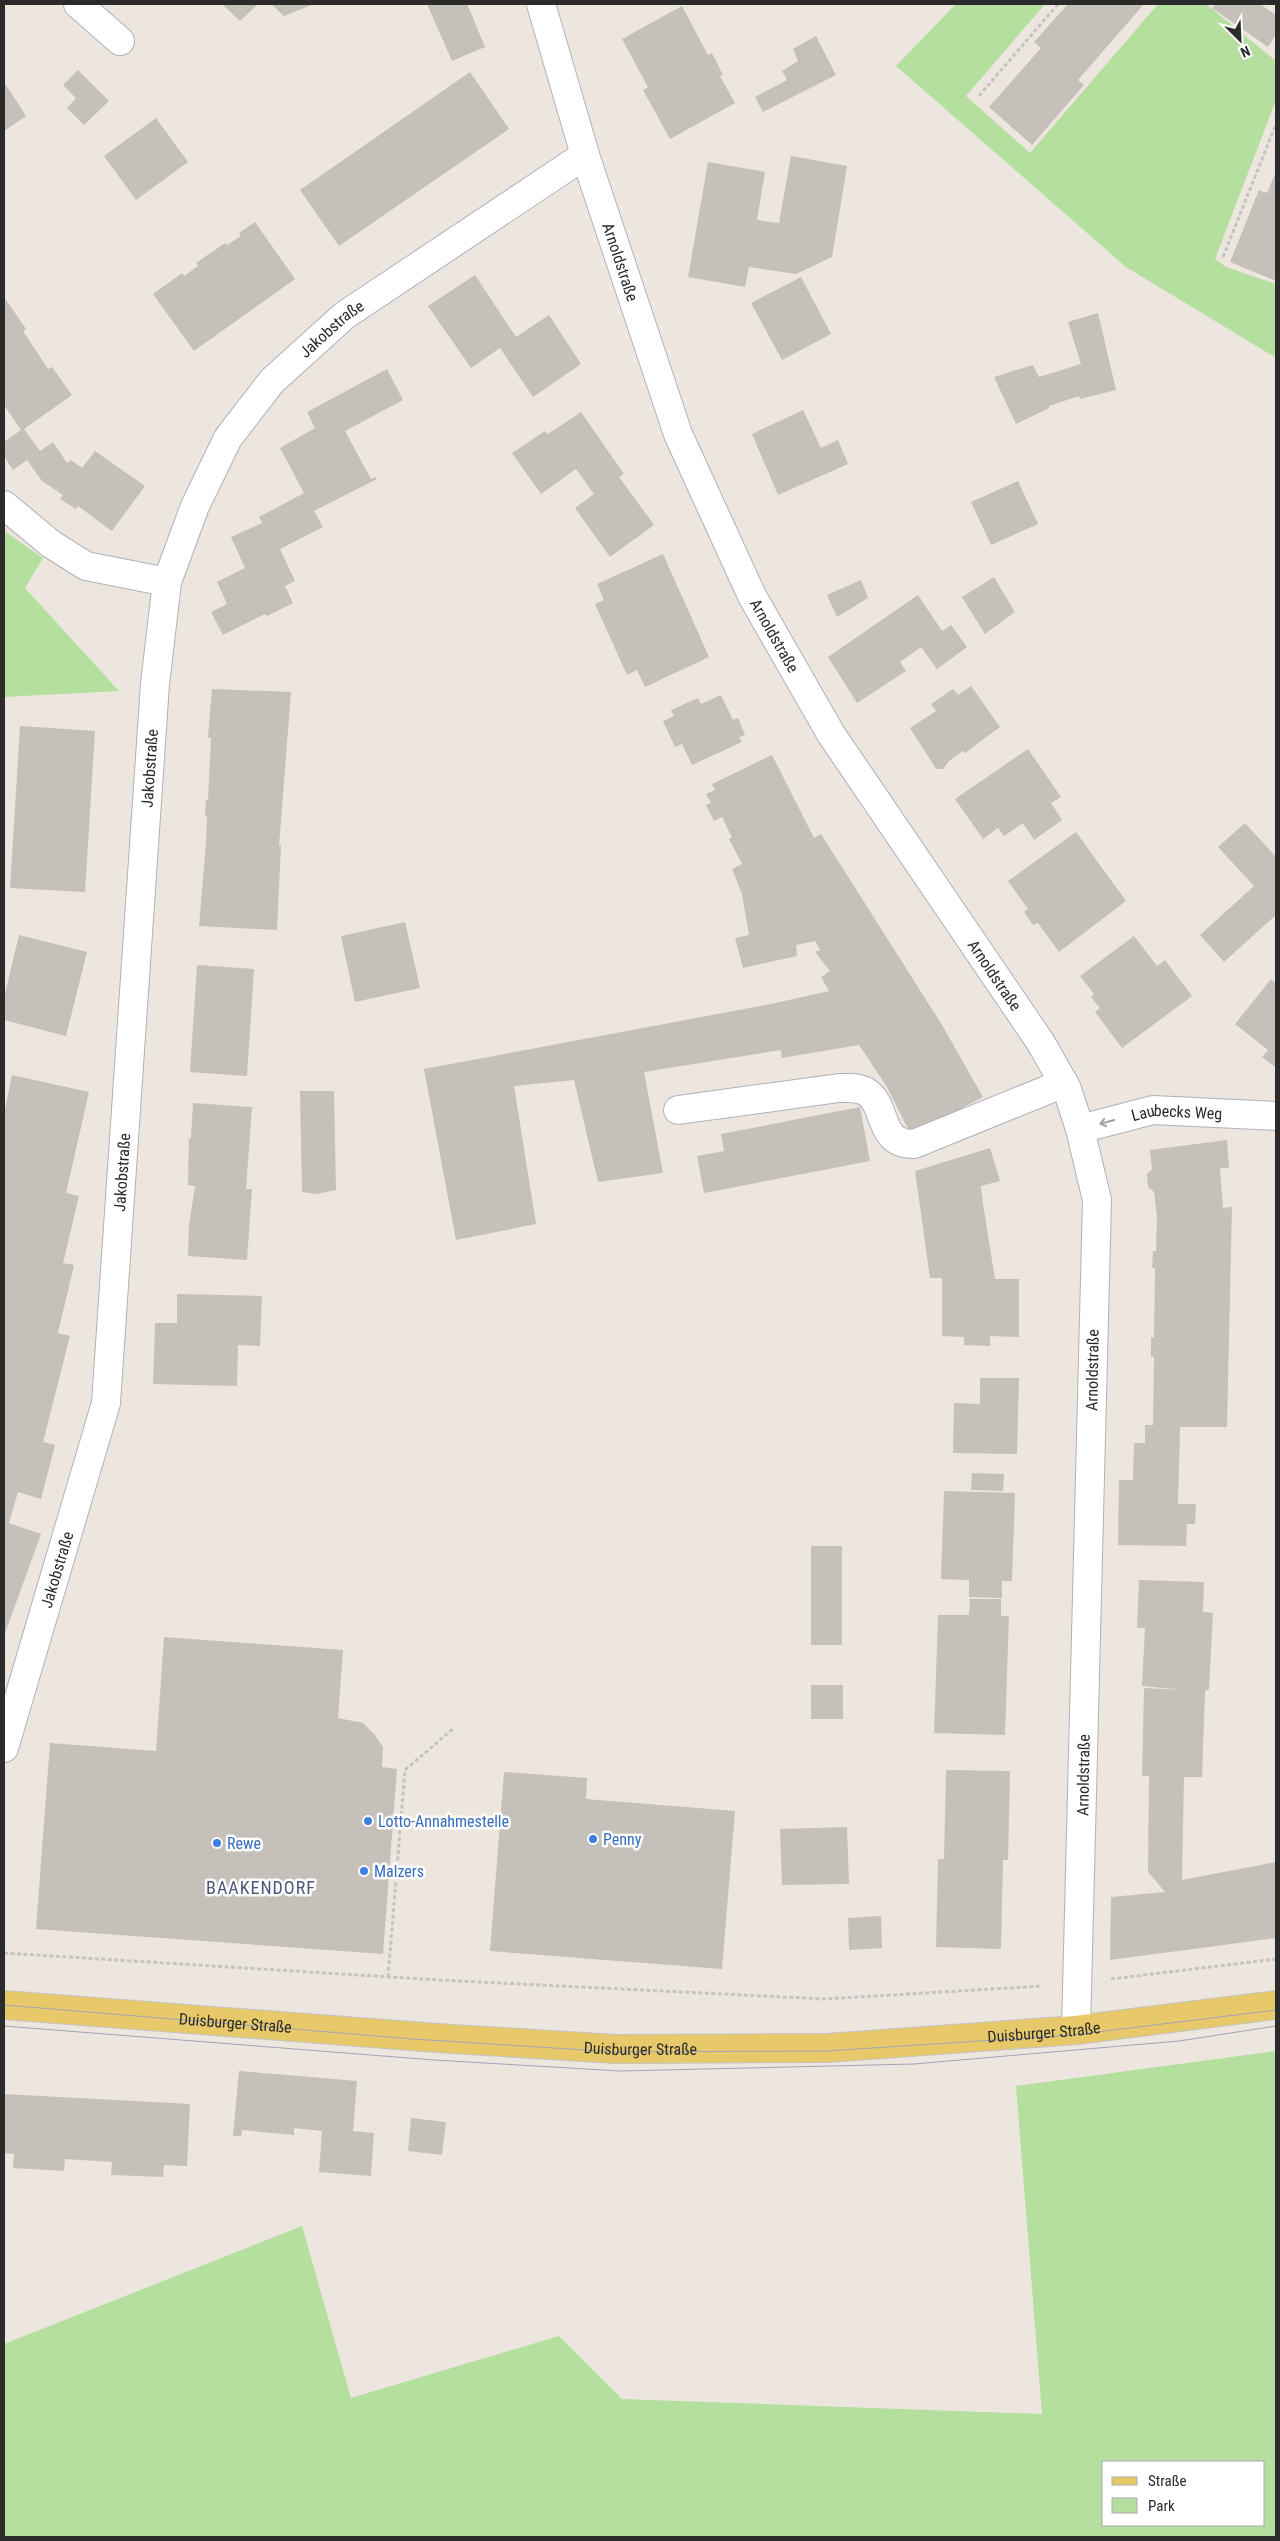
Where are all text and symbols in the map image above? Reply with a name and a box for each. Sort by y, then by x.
north arrow [1215,15,1265,65]
text: N [1238,43,1252,61]
street label: Arnoldstraße [598,220,642,304]
street label: Jakobstraße [296,296,367,362]
street label: Arnoldstraße [746,596,803,676]
street label: Jakobstraße [138,728,162,808]
street label: Arnoldstraße [964,936,1025,1014]
street label: Laubecks Weg [1129,1101,1223,1125]
one-way arrow [1099,1118,1115,1128]
street label: Jakobstraße [110,1132,134,1212]
street label: Arnoldstraße [1082,1329,1103,1411]
street label: Jakobstraße [37,1529,77,1610]
street label: Arnoldstraße [1073,1734,1094,1816]
place label: Lotto-Annahmestelle [378,1812,509,1831]
marker: Lotto-Annahmestelle [362,1815,374,1827]
place label: Penny [603,1830,642,1849]
marker: Penny [587,1833,599,1845]
place label: Rewe [227,1834,261,1853]
marker: Rewe [211,1837,223,1849]
place label: Malzers [374,1862,424,1881]
marker: Malzers [358,1865,370,1877]
district label: BAAKENDORF [206,1877,316,1898]
street label: Duisburger Straße [178,2009,292,2037]
street label: Duisburger Straße [987,2018,1101,2046]
street label: Duisburger Straße [583,2038,697,2059]
legend [1102,2461,1265,2526]
text: Straße [1148,2472,1187,2490]
text: Park [1148,2497,1175,2515]

